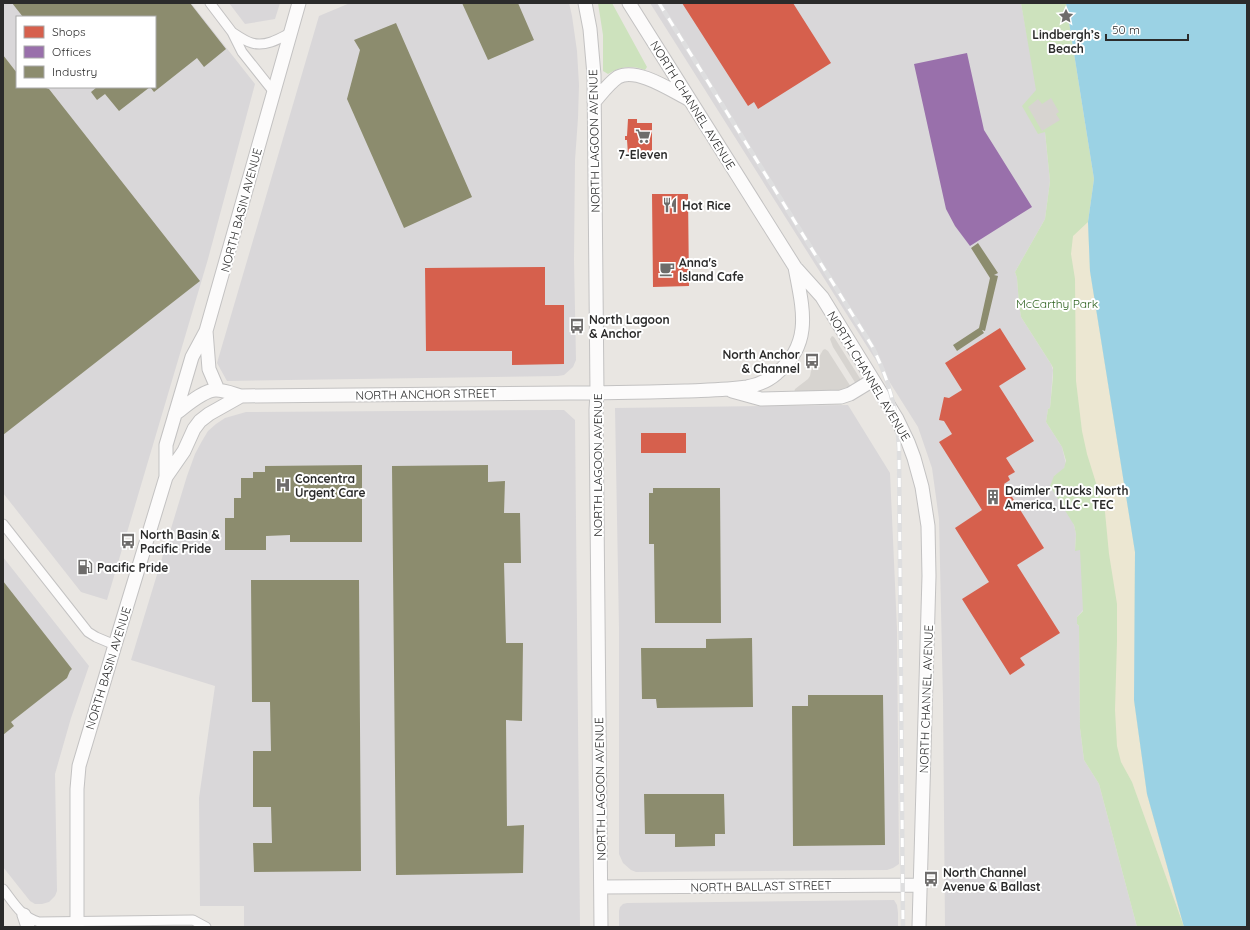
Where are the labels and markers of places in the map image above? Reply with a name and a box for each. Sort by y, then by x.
place icon: Lindbergh’s Beach [1057,7,1075,25]
place label: Lindbergh’s Beach [1032,27,1100,56]
supermarket icon: 7-Eleven [634,127,652,145]
place label: 7-Eleven [618,147,668,162]
restaurant icon: Hot Rice [661,196,679,214]
place label: Hot Rice [682,198,731,213]
place label: Anna's Island Cafe [679,255,744,284]
cafe icon: Anna's Island Cafe [658,260,676,278]
place label: North Lagoon & Anchor [589,312,670,341]
bus stop icon: North Lagoon & Anchor [568,317,586,335]
place label: North Anchor & Channel [722,347,800,376]
bus stop icon: North Anchor & Channel [803,352,821,370]
place label: Concentra Urgent Care [295,471,366,500]
hospital icon: Concentra Urgent Care [274,476,292,494]
place label: Daimler Trucks North America, LLC - TEC [1005,483,1128,512]
building icon: Daimler Trucks North America, LLC - TEC [984,488,1002,506]
place label: North Basin & Pacific Pride [140,527,220,556]
bus stop icon: North Basin & Pacific Pride [119,532,137,550]
fuel station icon: Pacific Pride [76,558,94,576]
place label: Pacific Pride [97,560,168,575]
place label: North Channel Avenue & Ballast [943,865,1041,894]
bus stop icon: North Channel Avenue & Ballast [922,870,940,888]

